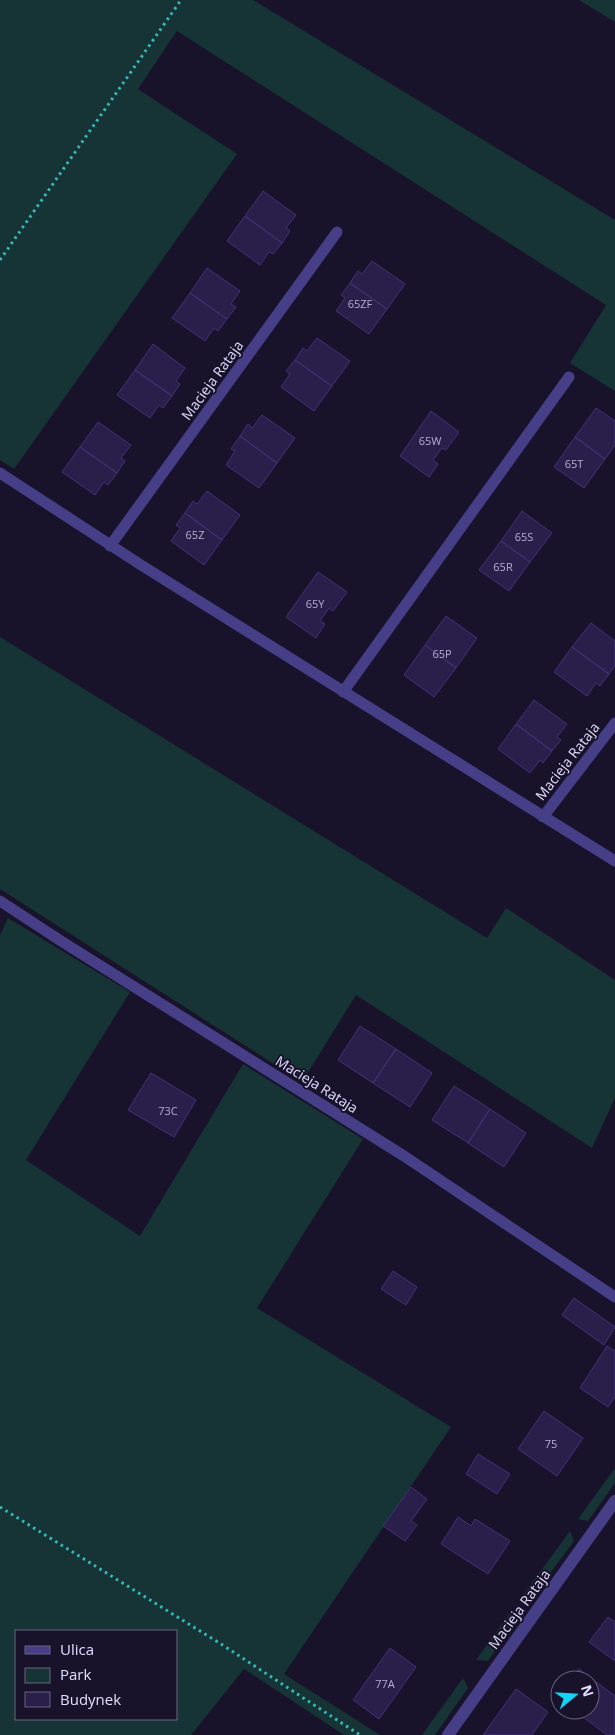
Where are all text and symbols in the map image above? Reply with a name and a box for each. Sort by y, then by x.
house number: 65ZF [348,296,373,311]
street label: Macieja Rataja [177,336,247,424]
house number: 65W [419,433,441,448]
house number: 65T [565,456,583,471]
house number: 65Z [186,527,204,542]
house number: 65S [515,529,533,544]
house number: 65R [493,559,513,574]
house number: 65Y [306,596,325,611]
house number: 65P [432,646,452,661]
street label: Macieja Rataja [531,718,603,804]
street label: Macieja Rataja [272,1051,362,1117]
house number: 73C [158,1103,178,1118]
house number: 75 [545,1436,557,1451]
street label: Macieja Rataja [484,1565,554,1653]
legend [15,1630,178,1720]
text: Ulica [60,1639,94,1659]
text: Park [60,1664,91,1684]
north arrow [550,1670,600,1720]
house number: 77A [375,1676,395,1691]
text: N [577,1682,599,1699]
text: Budynek [60,1689,121,1709]

